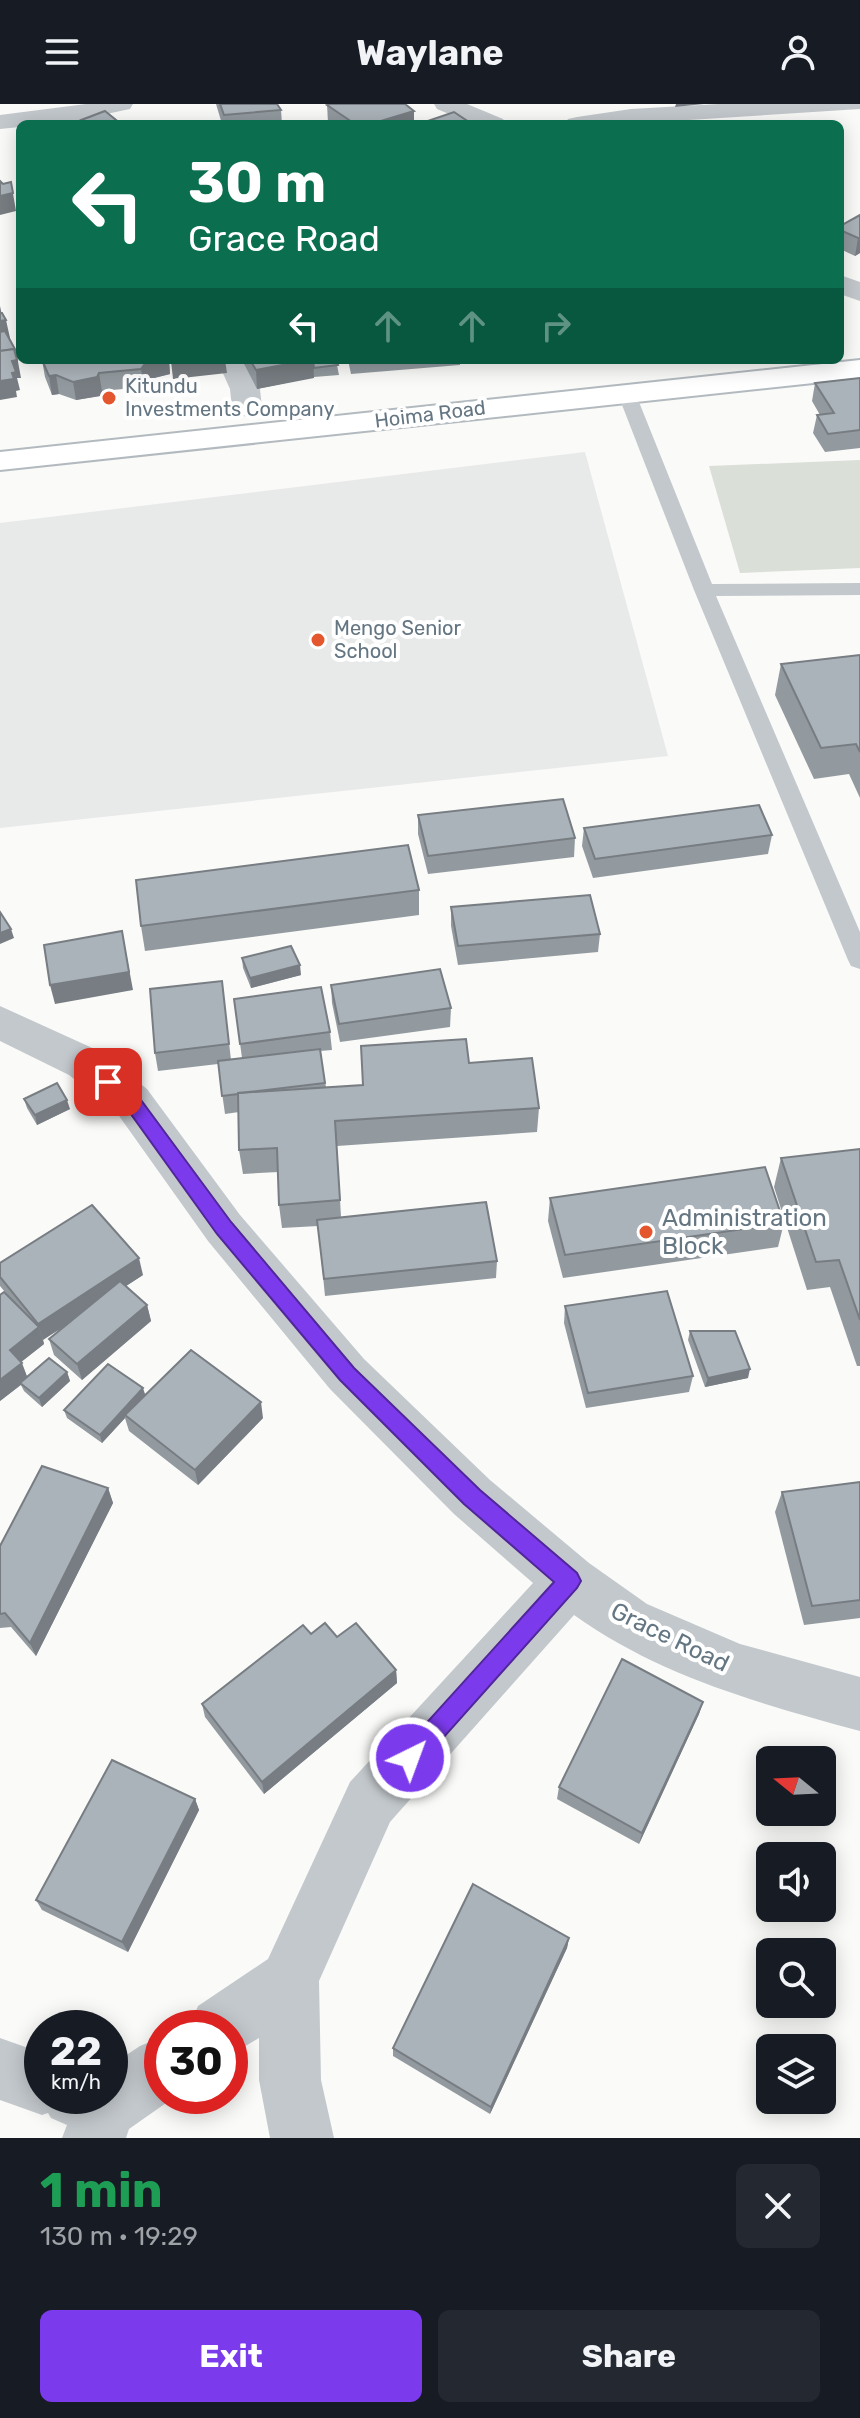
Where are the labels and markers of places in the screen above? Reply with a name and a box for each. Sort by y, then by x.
place label: Kitundu Investments Company [125,374,334,421]
marker: Kitundu Investments Company [100,389,118,407]
place label: Mengo Senior School [334,616,462,663]
marker: Mengo Senior School [309,631,327,649]
pin [74,1048,142,1116]
place label: Administration Block [662,1204,827,1260]
marker: Administration Block [637,1223,655,1241]

